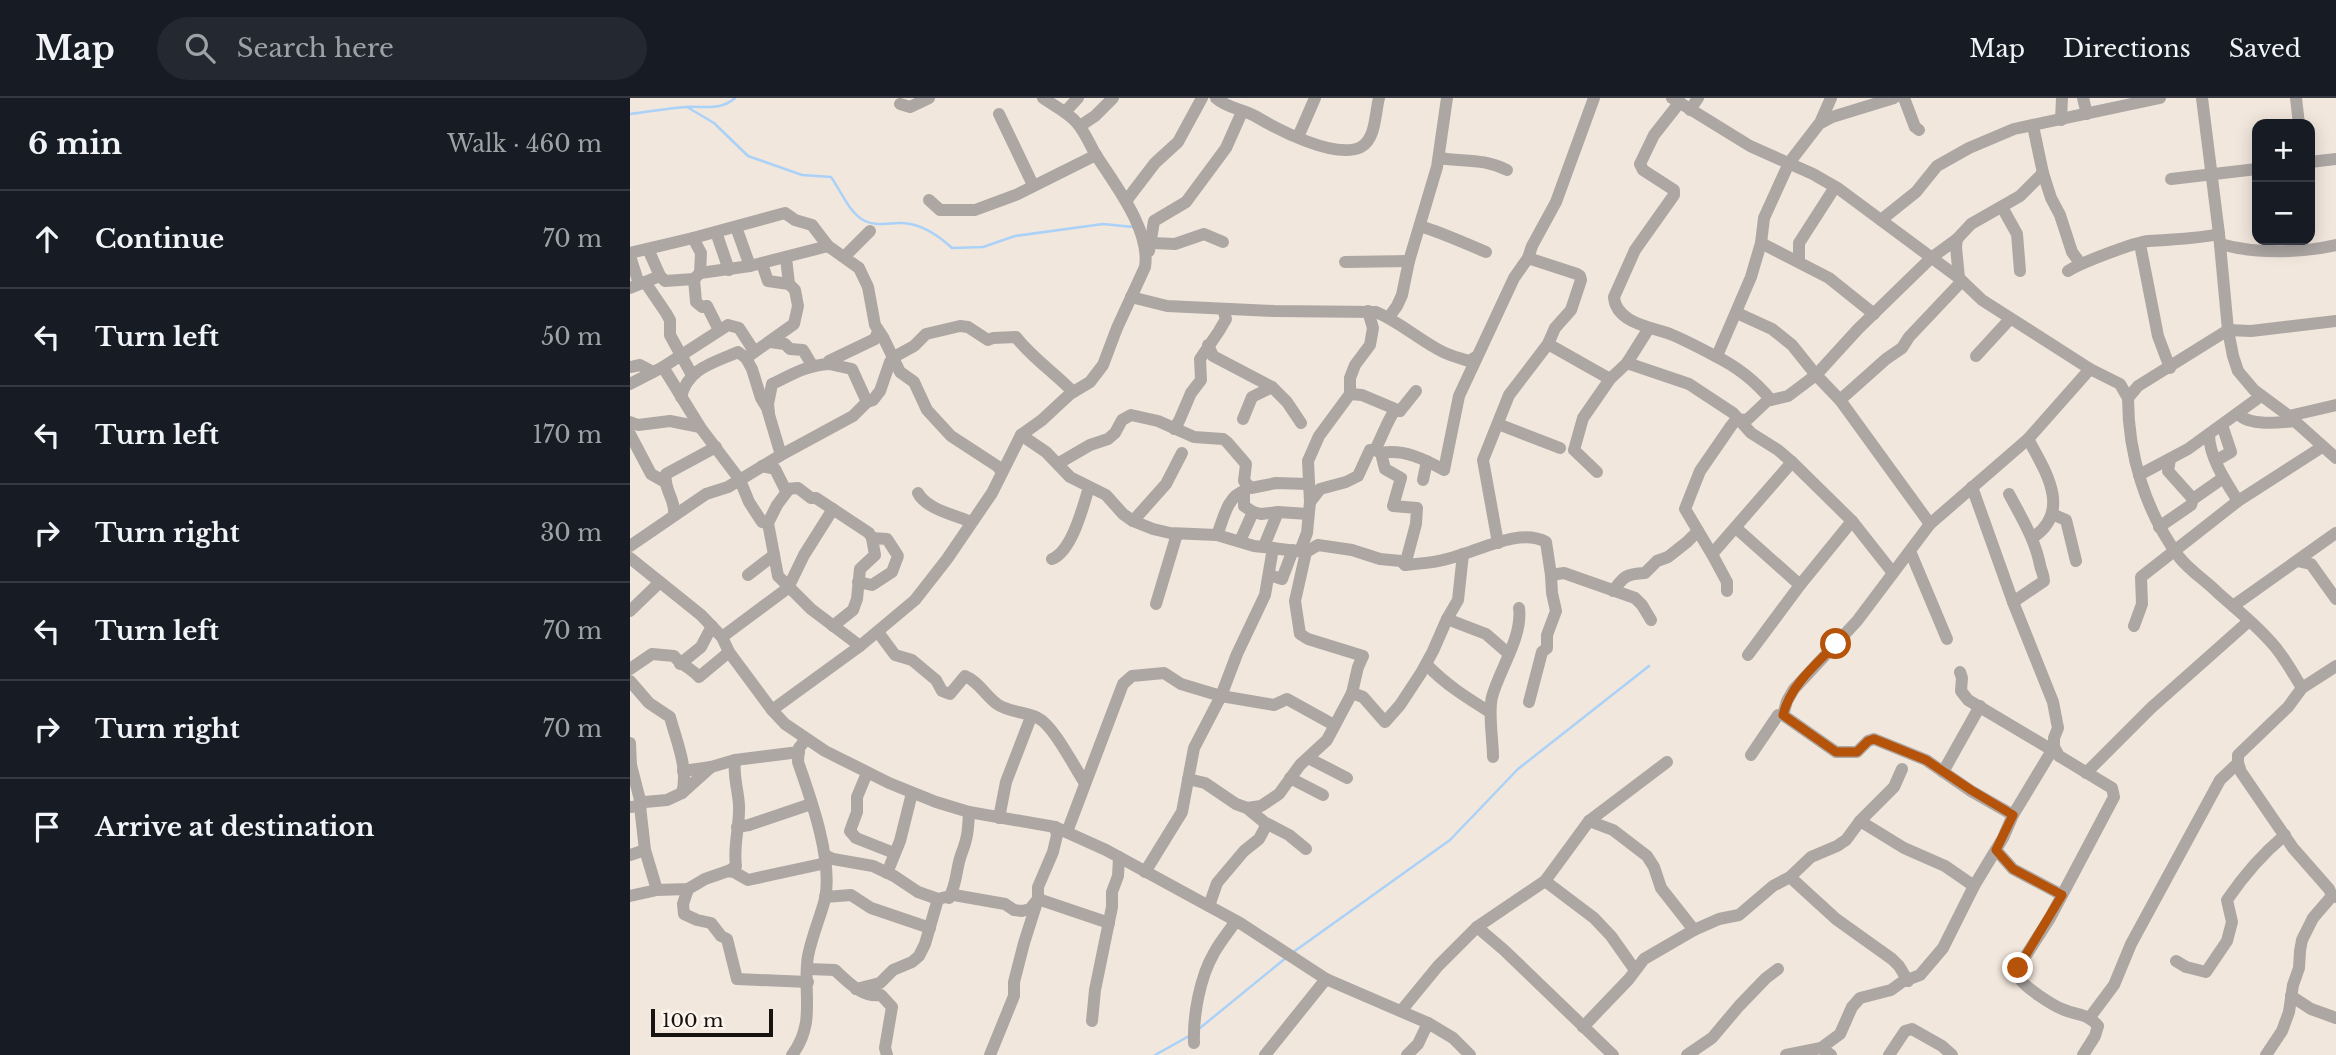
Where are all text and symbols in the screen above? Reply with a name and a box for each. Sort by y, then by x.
search box [157,17,647,80]
text: Map [35,28,115,69]
icon: search [181,29,219,67]
text: Search here [237,32,394,64]
text: Map [1969,34,2025,63]
text: Directions [2063,34,2191,63]
text: Saved [2229,34,2301,63]
map controls [2252,119,2315,245]
button: + [2252,119,2315,182]
text: 6 min [28,125,122,162]
text: Walk · 460 m [447,130,602,158]
button: − [2252,182,2315,245]
icon: ahead [28,220,66,258]
text: Continue [95,223,224,255]
text: 70 m [543,225,602,253]
icon: left [28,318,66,356]
text: Turn left [95,321,219,353]
text: 50 m [541,323,602,351]
icon: left [28,416,66,454]
text: Turn left [95,419,219,451]
text: 170 m [532,421,602,449]
icon: right [28,514,66,552]
text: Turn right [95,517,240,549]
text: 30 m [540,519,602,547]
icon: left [28,612,66,650]
text: Turn left [95,615,219,647]
text: 70 m [543,617,602,645]
route start [1820,628,1851,659]
icon: right [28,710,66,748]
text: Turn right [95,713,240,745]
text: 70 m [543,715,602,743]
icon: arrive [28,808,66,846]
text: Arrive at destination [95,811,375,843]
route end [2002,952,2033,983]
scale bar [651,1006,774,1038]
text: 100 m [662,1009,723,1032]

